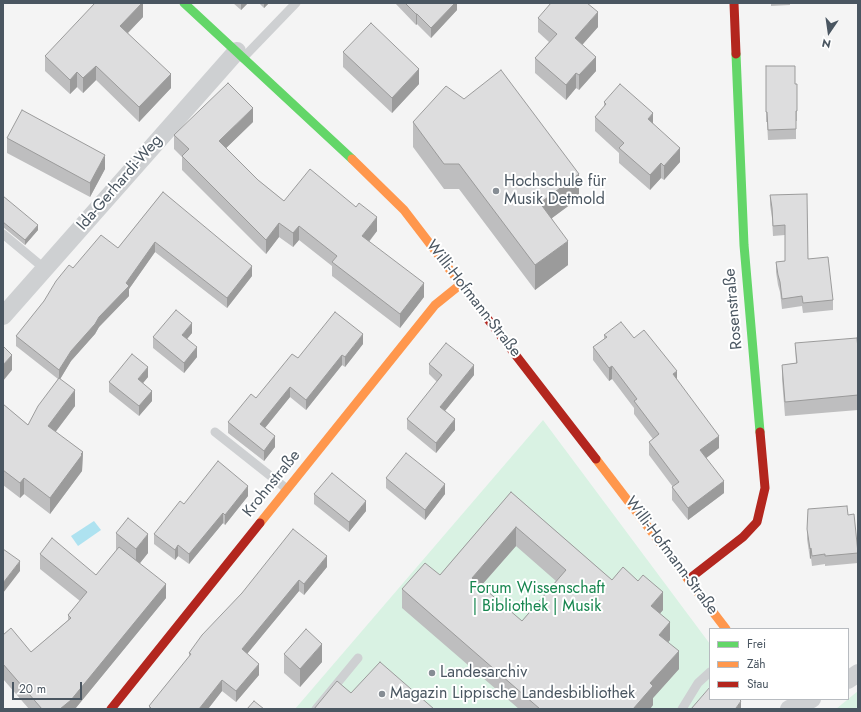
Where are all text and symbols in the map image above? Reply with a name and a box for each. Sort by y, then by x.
north arrow [809,12,849,52]
text: N [820,35,832,52]
street label: Ida-Gerhardi-Weg [73,131,167,235]
place label: Hochschule für Musik Detmold [504,172,606,210]
marker: Hochschule für Musik Detmold [491,186,501,196]
street label: Willi-Hofmann-Straße [421,237,525,361]
street label: Rosenstraße [721,268,747,350]
street label: Krohnstraße [239,447,305,521]
street label: Willi-Hofmann-Straße [620,493,722,619]
park label: Forum Wissenschaft | Bibliothek | Musik [469,579,605,617]
legend [709,628,849,700]
text: Frei [747,635,766,653]
text: Zäh [747,655,766,673]
place label: Landesarchiv [440,663,527,683]
marker: Landesarchiv [427,668,437,678]
scale bar [14,674,84,700]
text: Stau [747,675,769,693]
text: 20 m [19,680,46,698]
place label: Magazin Lippische Landesbibliothek [390,684,635,704]
marker: Magazin Lippische Landesbibliothek [377,689,387,699]

